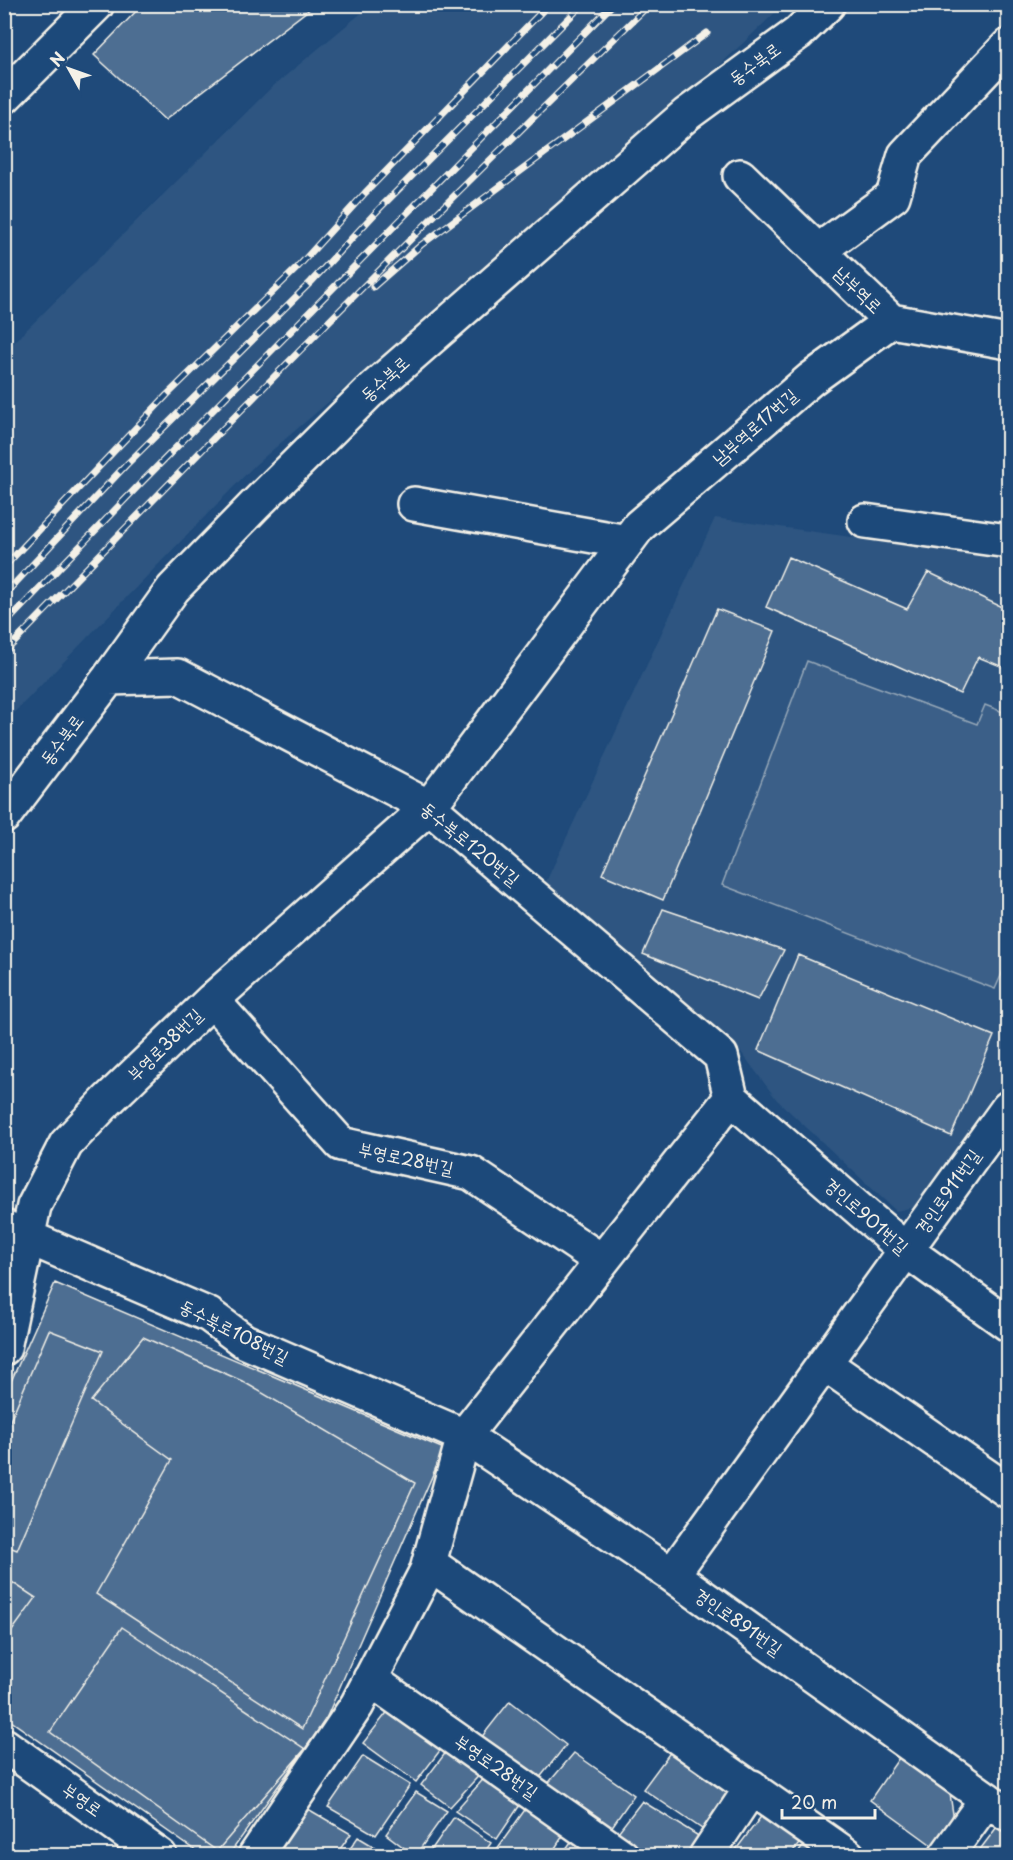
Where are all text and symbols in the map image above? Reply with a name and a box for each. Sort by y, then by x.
street label: 동수북로 [723,35,785,91]
north arrow [39,39,99,99]
text: N [43,46,70,71]
street label: 남부역로 [829,259,889,319]
street label: 동수북로 [353,348,415,407]
street label: 남부역로17번길 [705,381,803,471]
street label: 동수북로 [33,708,89,770]
street label: 동수북로120번길 [416,794,527,892]
street label: 부영로38번길 [120,1001,208,1087]
street label: 부영로28번길 [356,1134,457,1181]
street label: 경인로911번길 [907,1142,987,1239]
street label: 경인로901번길 [819,1170,916,1260]
street label: 동수북로108번길 [175,1292,294,1370]
street label: 경인로891번길 [689,1580,789,1661]
street label: 부영로28번길 [450,1727,545,1805]
street label: 부영로 [57,1775,108,1822]
scale bar [782,1782,875,1820]
text: 20 m [791,1788,837,1815]

